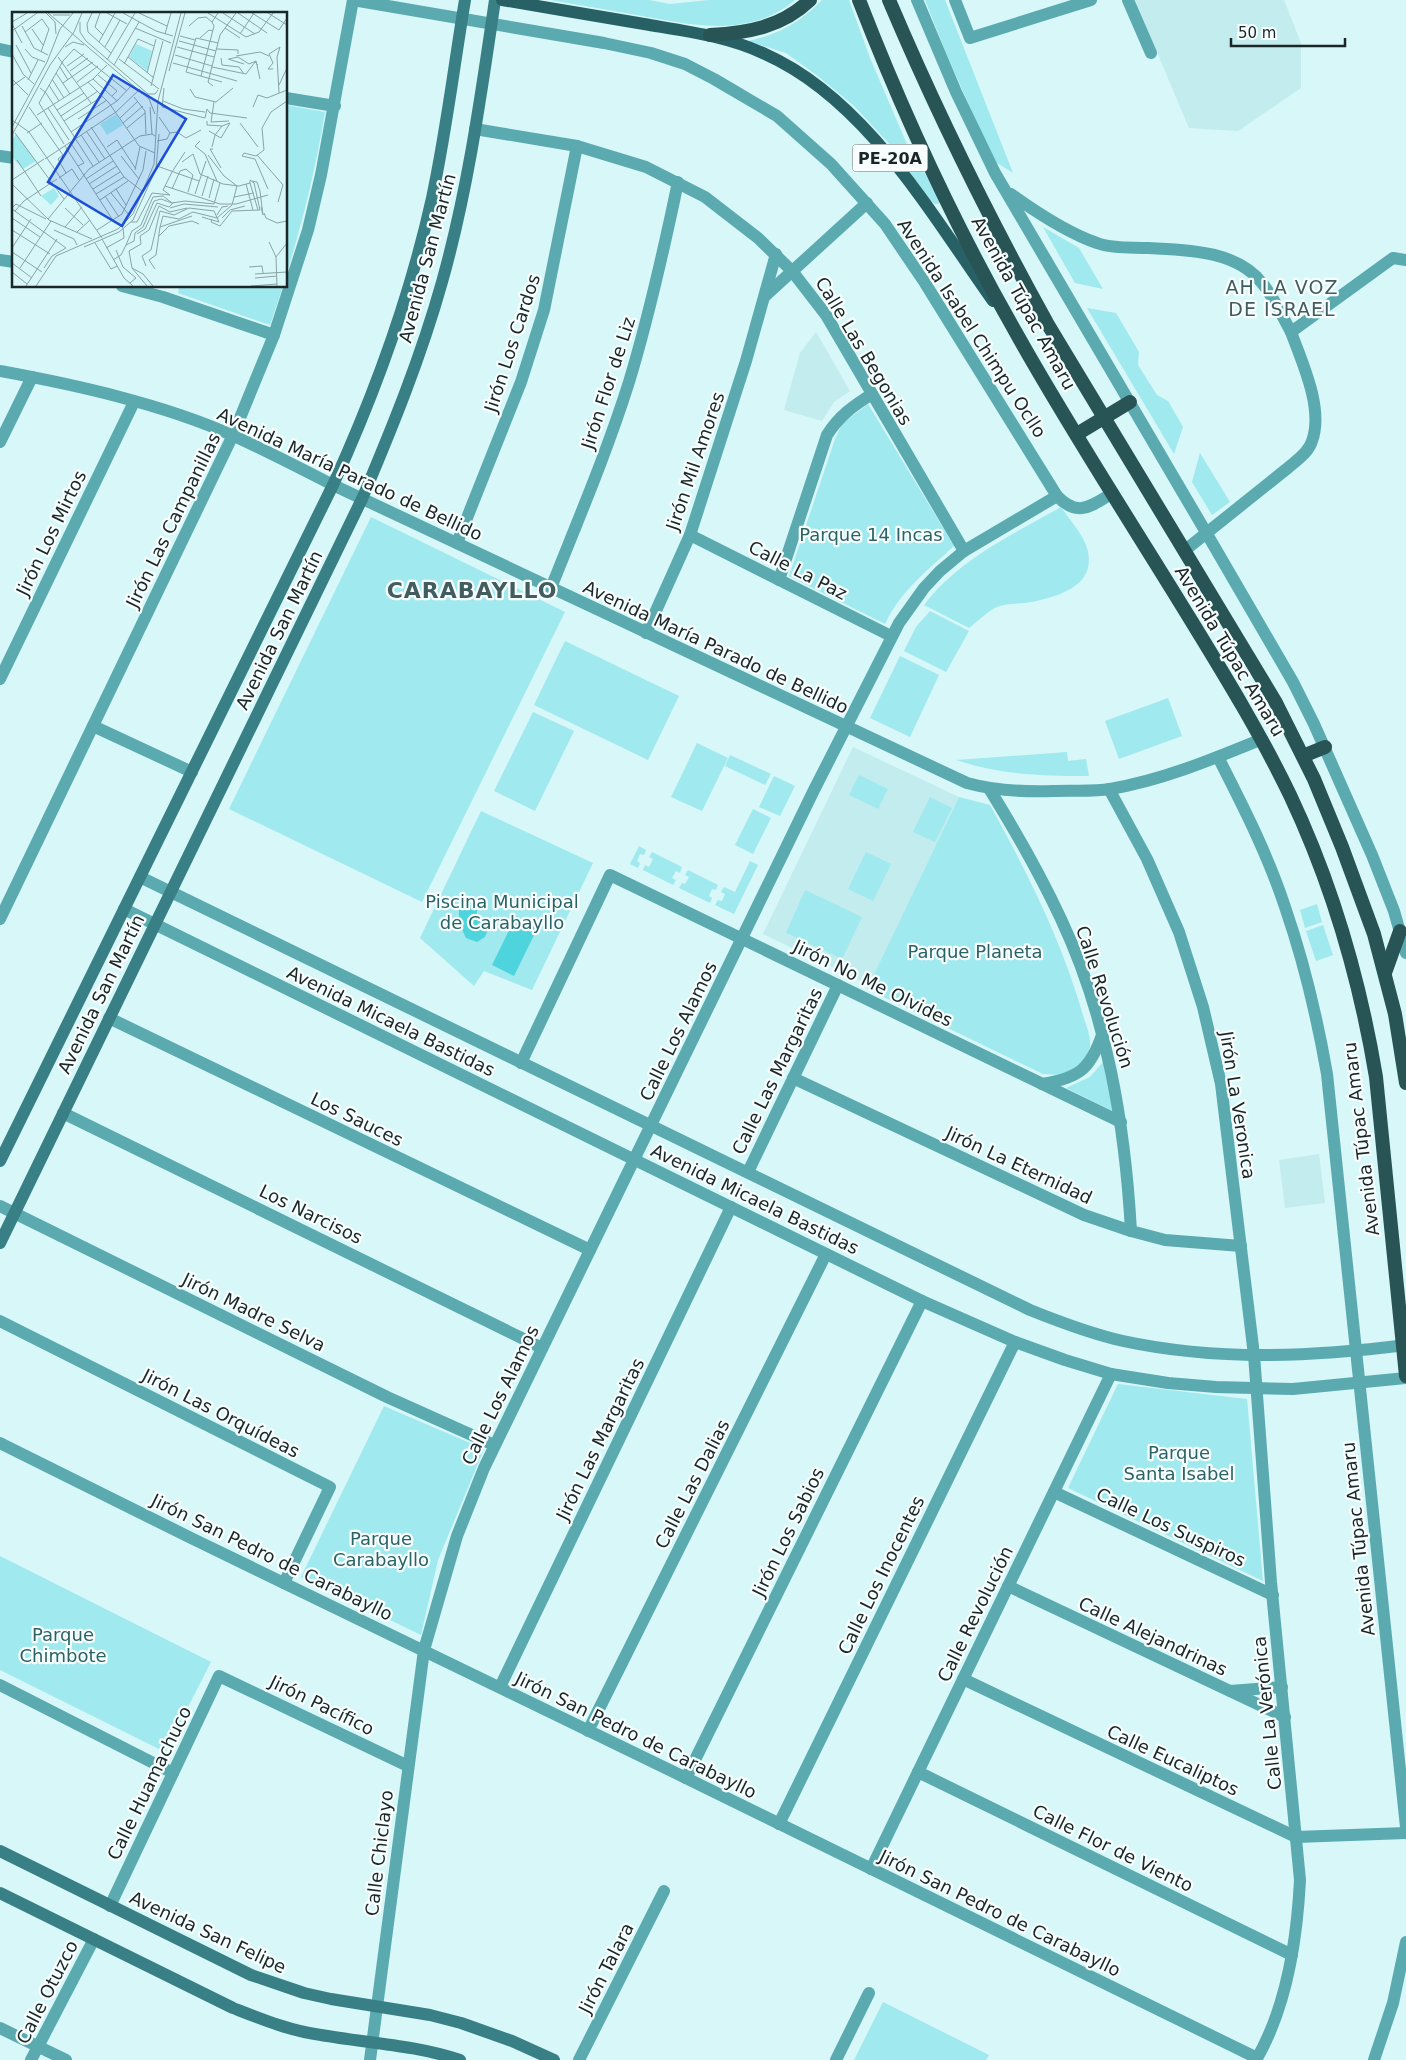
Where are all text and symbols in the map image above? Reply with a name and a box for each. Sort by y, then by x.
inset map [12,12,288,288]
scale bar [1231,15,1345,47]
text: 50 m [1238,24,1276,42]
road number: PE-20A [852,144,928,172]
street label: Avenida San Martín [394,171,460,345]
street label: Avenida Túpac Amaru [968,213,1080,393]
street label: Avenida Isabel Chimpu Ocllo [893,215,1051,441]
street label: Jirón Los Cardos [479,271,544,416]
street label: Calle Las Begonias [811,273,917,429]
district label: AH LA VOZ DE ISRAEL [1225,276,1339,320]
street label: Jirón Flor de Liz [576,314,639,453]
street label: Jirón Mil Amores [661,389,729,534]
street label: Avenida María Parado de Bellido [214,403,486,545]
street label: Jirón Las Campanillas [121,429,225,612]
street label: Jirón Los Mirtos [11,467,90,600]
park label: Parque 14 Incas [799,524,943,545]
street label: Calle La Paz [745,536,851,604]
street label: Avenida San Martín [231,547,327,713]
street label: Avenida Túpac Amaru [1171,562,1289,740]
street label: Avenida María Parado de Bellido [580,576,852,718]
district label: CARABAYLLO [387,578,557,603]
park label: Piscina Municipal de Carabayllo [425,891,579,933]
street label: Avenida San Martín [53,911,149,1077]
street label: Calle Revolución [1072,923,1138,1071]
street label: Jirón No Me Olvides [789,935,956,1031]
park label: Parque Planeta [907,941,1043,962]
street label: Calle Los Alamos [635,958,721,1104]
street label: Avenida Micaela Bastidas [284,961,498,1081]
street label: Calle Las Margaritas [728,984,826,1158]
street label: Jirón La Veronica [1216,1028,1260,1181]
street label: Avenida Túpac Amaru [1339,1041,1383,1237]
street label: Los Sauces [307,1088,407,1150]
street label: Jirón La Eternidad [942,1121,1096,1208]
street label: Avenida Micaela Bastidas [648,1139,862,1259]
street label: Los Narcisos [256,1180,366,1248]
street label: Jirón Madre Selva [178,1268,329,1356]
street label: Calle Los Alamos [457,1322,543,1468]
street label: Jirón Las Margaritas [551,1355,648,1524]
street label: Jirón Las Orquídeas [138,1364,303,1462]
street label: Calle Las Dalias [650,1416,734,1552]
street label: Avenida Túpac Amaru [1337,1441,1379,1637]
park label: Parque Santa Isabel [1124,1442,1234,1484]
street label: Jirón Los Sabios [747,1464,828,1601]
street label: Calle Los Suspiros [1093,1483,1249,1571]
street label: Jirón San Pedro de Carabayllo [147,1489,396,1625]
street label: Calle Los Inocentes [833,1492,929,1658]
park label: Parque Carabayllo [333,1528,429,1570]
street label: Calle Revolución [933,1543,1017,1685]
street label: Calle Alejandrinas [1075,1592,1231,1680]
park label: Parque Chimbote [19,1624,107,1666]
street label: Calle La Verónica [1248,1635,1286,1791]
street label: Jirón San Pedro de Carabayllo [511,1667,760,1803]
street label: Jirón Pacífico [265,1670,378,1739]
street label: Calle Huamachuco [103,1703,195,1863]
street label: Calle Eucaliptos [1104,1720,1242,1800]
street label: Calle Chiclayo [361,1789,397,1917]
street label: Calle Flor de Viento [1029,1800,1197,1896]
street label: Jirón San Pedro de Carabayllo [875,1845,1124,1981]
street label: Avenida San Felipe [126,1887,290,1977]
street label: Jirón Talara [574,1919,638,2018]
street label: Calle Otuzco [12,1937,82,2047]

